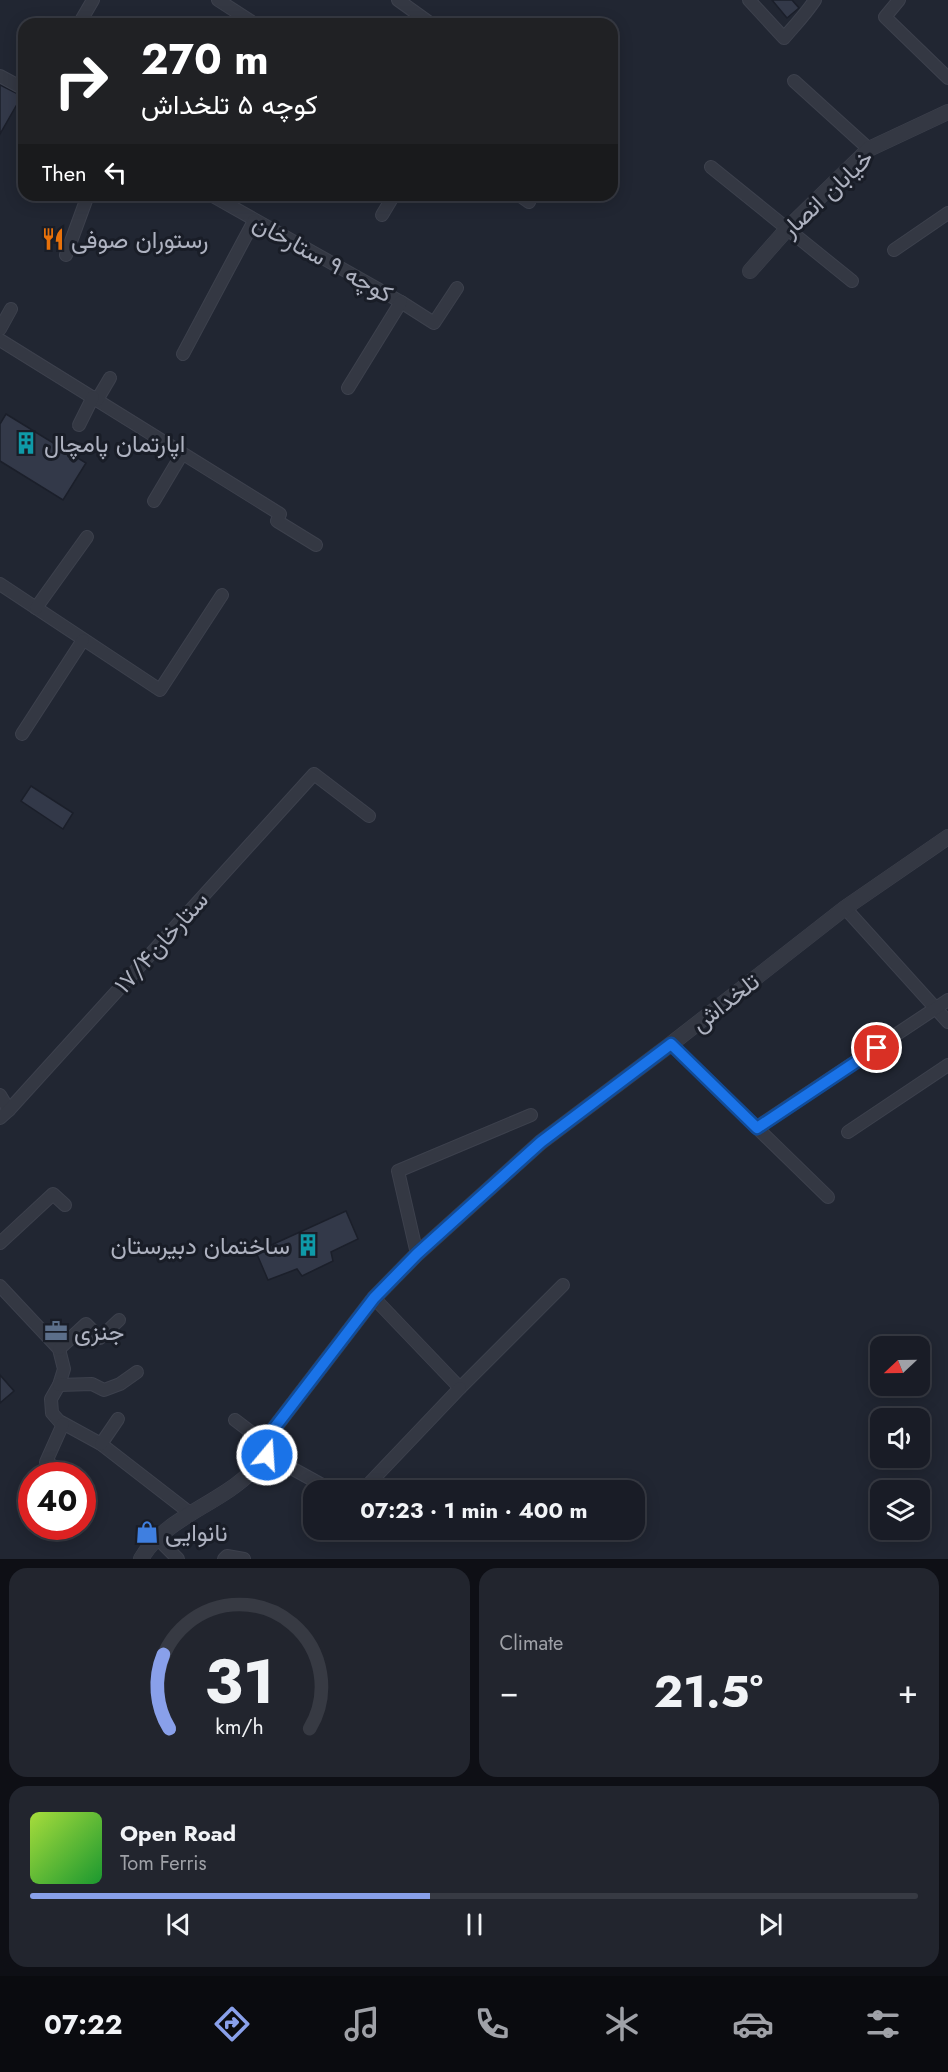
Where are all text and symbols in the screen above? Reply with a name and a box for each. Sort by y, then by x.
text: 270 m [141,29,269,90]
icon: right [42,42,120,120]
text: کوچه ۵ تلخداش [141,85,318,124]
street label: خیابان انصار [772,141,881,246]
icon: left [99,156,132,189]
text: Then [42,157,87,189]
street label: کوچه ۹ ستارخان [247,205,399,311]
place label: رستوران صوفی [71,222,208,257]
restaurant icon: رستوران صوفی [40,226,66,252]
place label: اپارتمان پامچال [44,426,185,461]
building icon: اپارتمان پامچال [13,430,39,456]
street label: ستارخان۱۷/۴ [106,883,216,1001]
street label: تلخداش [683,964,767,1040]
pin [851,1022,902,1073]
icon: arrive [860,1031,893,1064]
place label: ساختمان دبیرستان [111,1228,290,1263]
building icon: ساختمان دبیرستان [295,1232,321,1258]
place label: جنزی [74,1314,124,1349]
office icon: جنزی [43,1318,69,1344]
north arrow [870,1336,930,1396]
map controls [870,1336,930,1540]
button: sound [870,1408,930,1468]
position arrow [235,1423,299,1487]
speed limit sign: 40 [18,1462,96,1540]
button: layers [870,1480,930,1540]
text: 07:23 · 1 min · 400 m [360,1494,588,1526]
place label: نانوایی [165,1515,228,1550]
shop icon: نانوایی [134,1519,160,1545]
text: Climate [500,1629,563,1658]
text: 31 [204,1636,275,1726]
text: 21.5° [654,1659,763,1724]
text: − [500,1668,519,1715]
text: + [898,1668,918,1715]
text: km/h [215,1712,263,1743]
text: Open Road [120,1817,236,1849]
text: Tom Ferris [120,1849,207,1878]
icon: previous [162,1908,195,1941]
icon: pause [458,1908,491,1941]
icon: next [754,1908,787,1941]
icon: directions [211,2003,253,2045]
icon: music [341,2003,383,2045]
icon: phone [471,2003,513,2045]
icon: climate [601,2003,643,2045]
icon: car [732,2003,774,2045]
icon: filters [862,2003,904,2045]
text: 07:22 [44,2005,122,2044]

